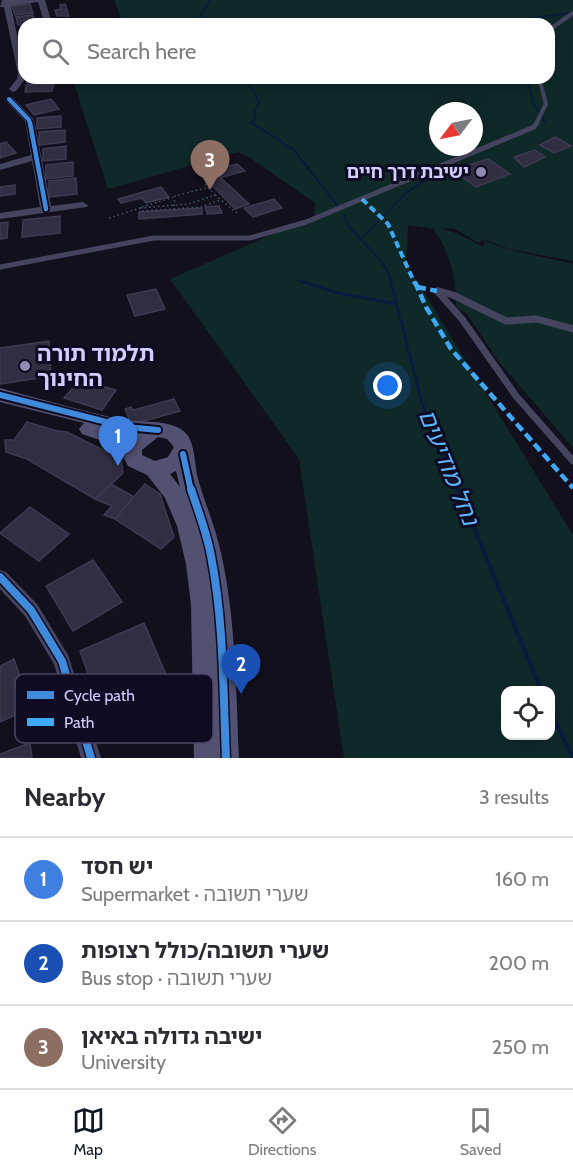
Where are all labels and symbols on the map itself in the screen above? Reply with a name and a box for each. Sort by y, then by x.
north arrow [429,102,483,156]
pin: 3 [190,140,230,190]
place label: ישיבת דרך חיים [347,161,469,183]
marker: ישיבת דרך חיים [474,165,488,179]
place label: תלמוד תורה החינוך [37,340,155,392]
marker: תלמוד תורה החינוך [18,359,32,373]
your location [373,371,402,400]
water label: נחל מודיעים [413,405,486,531]
pin: 1 [98,416,138,466]
pin: 2 [222,644,260,694]
legend [15,674,213,743]
text: Cycle path [64,686,135,705]
text: Path [64,713,95,732]

